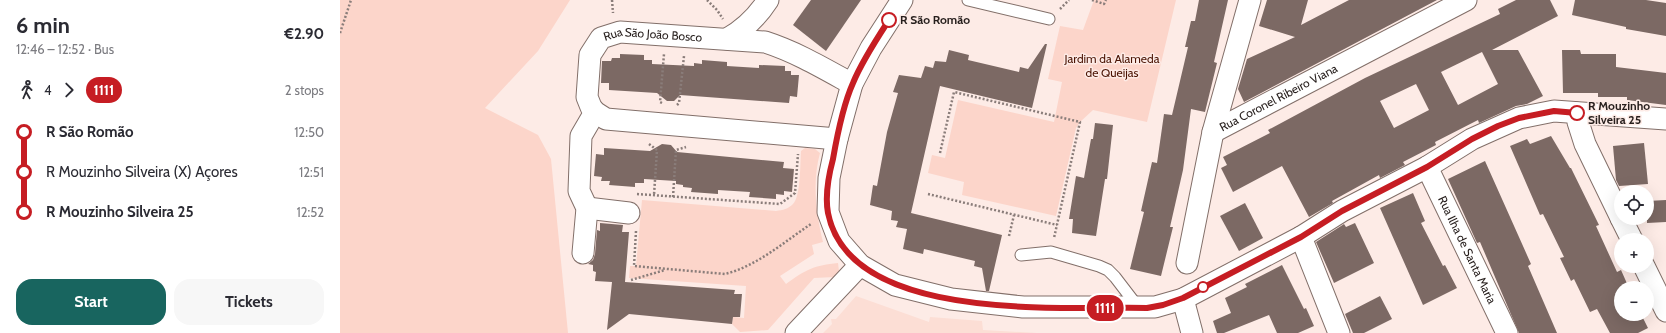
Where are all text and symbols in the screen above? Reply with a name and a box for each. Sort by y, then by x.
text: 6 min [16,12,70,39]
marker: R São Romão [881,12,897,28]
place label: R São Romão [900,12,970,27]
street label: Rua São João Bosco [601,24,703,45]
text: €2.90 [284,25,324,43]
text: 12:46 – 12:52 · Bus [16,41,114,57]
park label: Jardim da Alameda de Queijas [1064,51,1160,80]
street label: Rua Coronel Ribeiro Viana [1217,60,1340,134]
icon: walk [16,79,38,101]
icon: forward [58,79,80,101]
text: 1111 [94,81,114,99]
text: 4 [44,82,52,98]
text: 2 stops [285,82,324,98]
place label: R Mouzinho Silveira 25 [1588,98,1650,127]
marker: R Mouzinho Silveira 25 [1569,105,1585,121]
text: R São Romão [46,123,134,141]
text: 12:50 [294,124,324,140]
text: R Mouzinho Silveira (X) Açores [46,163,238,181]
text: 12:51 [299,164,324,180]
map controls [1614,185,1654,321]
button: locate [1614,185,1654,225]
street label: Rua Ilha de Santa Maria [1435,193,1500,306]
text: R Mouzinho Silveira 25 [46,203,193,221]
text: 12:52 [296,204,324,220]
button: + [1614,233,1654,273]
button: Start [16,279,166,325]
button: Tickets [174,279,324,325]
unlabelled marker [1197,281,1209,293]
button: − [1614,281,1654,321]
line badge: 1111 [1077,295,1133,321]
text: 1111 [1095,299,1115,317]

